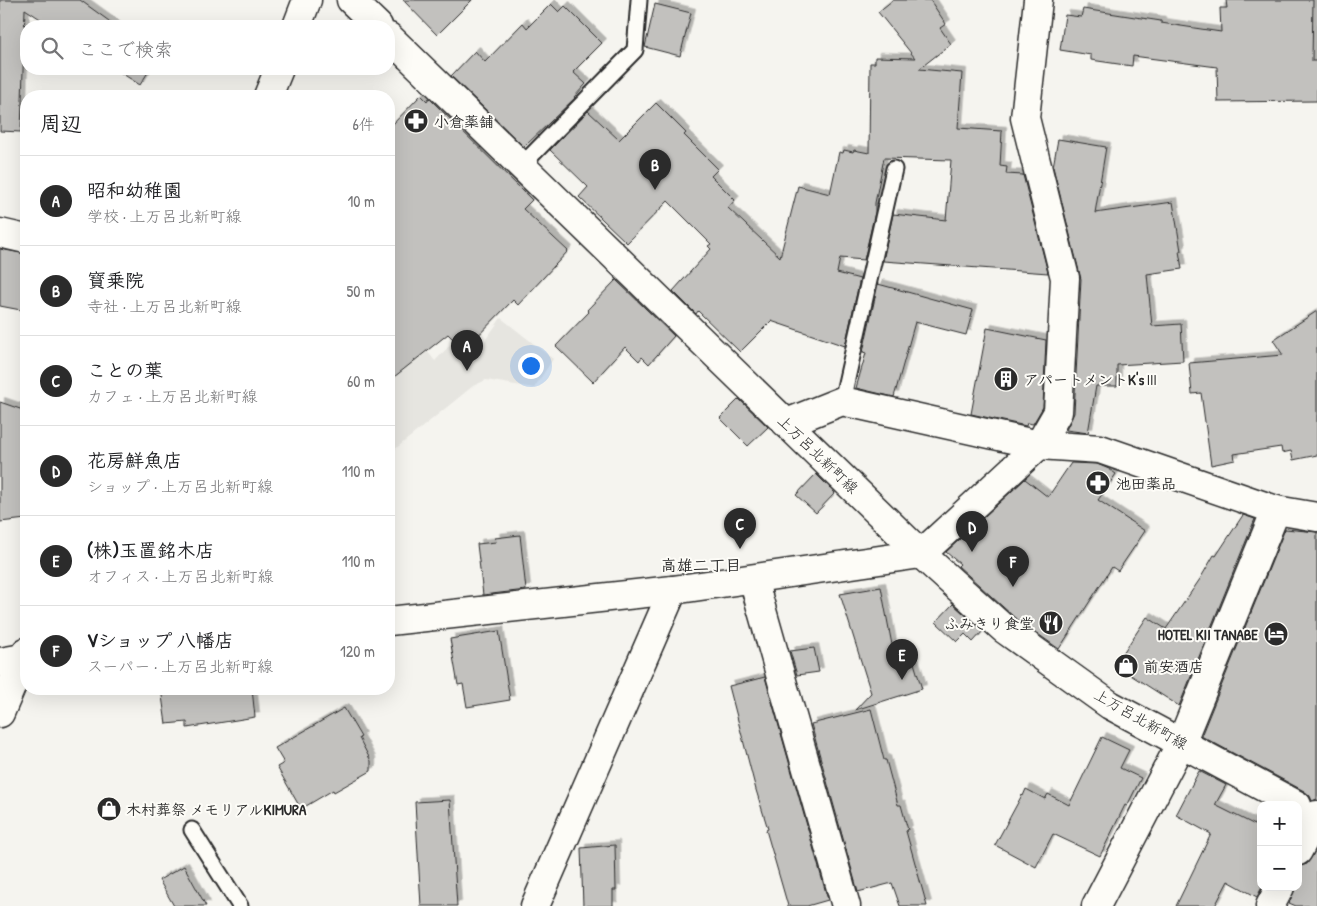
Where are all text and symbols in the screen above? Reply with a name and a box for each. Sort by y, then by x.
search box [20,20,395,75]
icon: search [38,34,66,62]
text: ここで検索 [78,36,173,62]
pharmacy icon: 小倉薬舗 [403,108,429,134]
text: 周辺 [40,109,82,138]
place label: 小倉薬舗 [434,111,494,132]
text: 6件 [353,113,375,135]
pin: B [639,149,671,190]
text: 昭和幼稚園 [87,177,182,203]
text: A [52,190,60,212]
text: 10 m [347,190,375,212]
text: 学校 · 上万呂北新町線 [87,205,242,227]
text: 寳乗院 [87,267,144,293]
text: B [52,280,60,302]
text: 50 m [347,280,375,302]
text: 寺社 · 上万呂北新町線 [87,295,242,317]
pin: A [451,330,483,371]
your location [518,353,544,379]
text: ことの葉 [87,357,163,383]
building icon: アパートメントK'sⅢ [993,366,1019,392]
place label: アパートメントK'sⅢ [1024,369,1159,390]
text: C [52,370,60,392]
text: 60 m [347,370,375,392]
text: カフェ · 上万呂北新町線 [87,385,258,407]
street label: 上万呂北新町線 [773,410,863,498]
text: 花房鮮魚店 [87,447,182,473]
text: D [52,460,60,482]
text: 110 m [342,460,375,482]
pharmacy icon: 池田薬品 [1085,470,1111,496]
place label: 池田薬品 [1116,473,1176,494]
text: ショップ · 上万呂北新町線 [87,475,273,497]
pin: C [724,508,756,549]
pin: D [956,511,988,552]
text: (株)玉置銘木店 [87,537,214,563]
pin: F [997,546,1029,587]
text: E [52,550,60,572]
text: 110 m [342,550,375,572]
district label: 高雄二丁目 [661,554,741,576]
text: オフィス · 上万呂北新町線 [87,565,274,587]
restaurant icon: ふみきり食堂 [1038,610,1064,636]
place label: ふみきり食堂 [944,613,1034,634]
hotel icon: HOTEL KII TANABE [1263,621,1289,647]
place label: HOTEL KII TANABE [1158,624,1258,645]
text: Vショップ 八幡店 [87,627,234,653]
pin: E [886,639,918,680]
text: F [53,640,59,662]
text: 120 m [340,640,375,662]
shop icon: 前安酒店 [1113,653,1139,679]
text: スーパー · 上万呂北新町線 [87,655,273,677]
place label: 前安酒店 [1144,656,1204,677]
street label: 上万呂北新町線 [1090,684,1192,754]
shop icon: 木村葬祭 メモリアルKIMURA [96,796,122,822]
place label: 木村葬祭 メモリアルKIMURA [126,799,307,820]
map controls [1257,801,1302,891]
button: + [1257,801,1302,846]
button: − [1257,846,1302,891]

